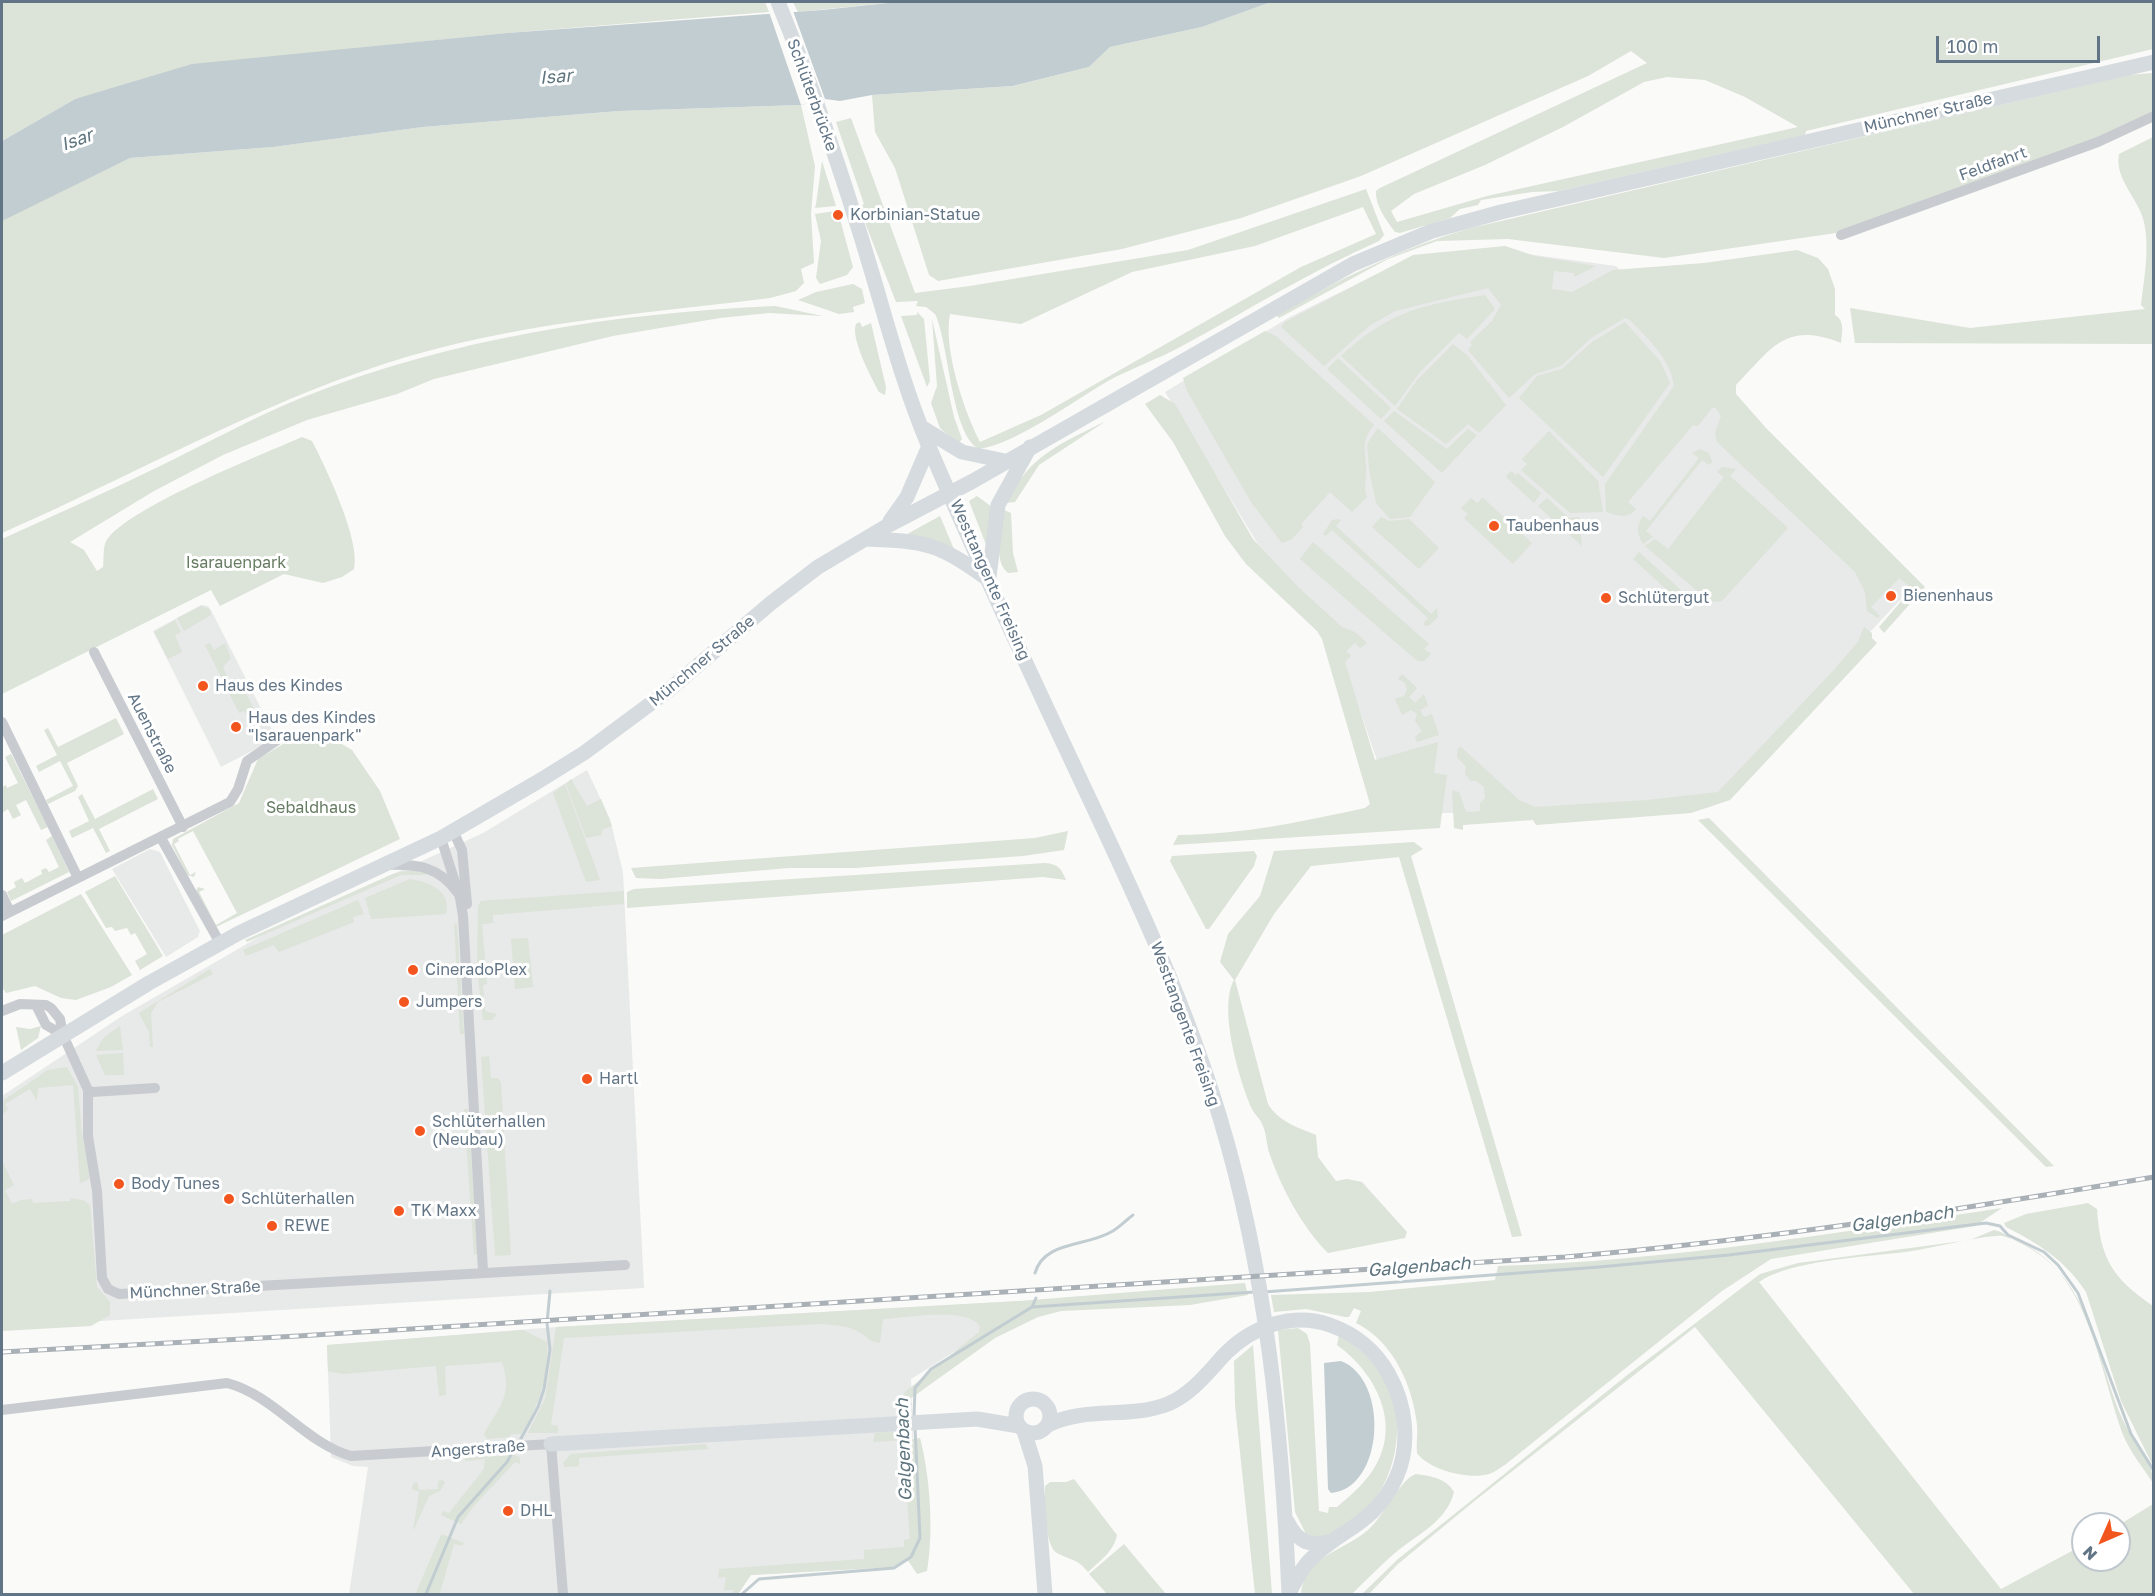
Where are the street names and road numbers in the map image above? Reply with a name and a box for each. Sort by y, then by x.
street label: Schlüterbrücke [783,36,841,154]
street label: Münchner Straße [1862,89,1994,137]
street label: Feldfahrt [1956,143,2030,185]
street label: Westtangente Freising [946,497,1034,663]
street label: Münchner Straße [646,611,758,711]
street label: Auenstraße [124,690,180,776]
street label: Westtangente Freising [1146,939,1224,1109]
street label: Münchner Straße [129,1277,261,1303]
street label: Angerstraße [430,1436,526,1462]

